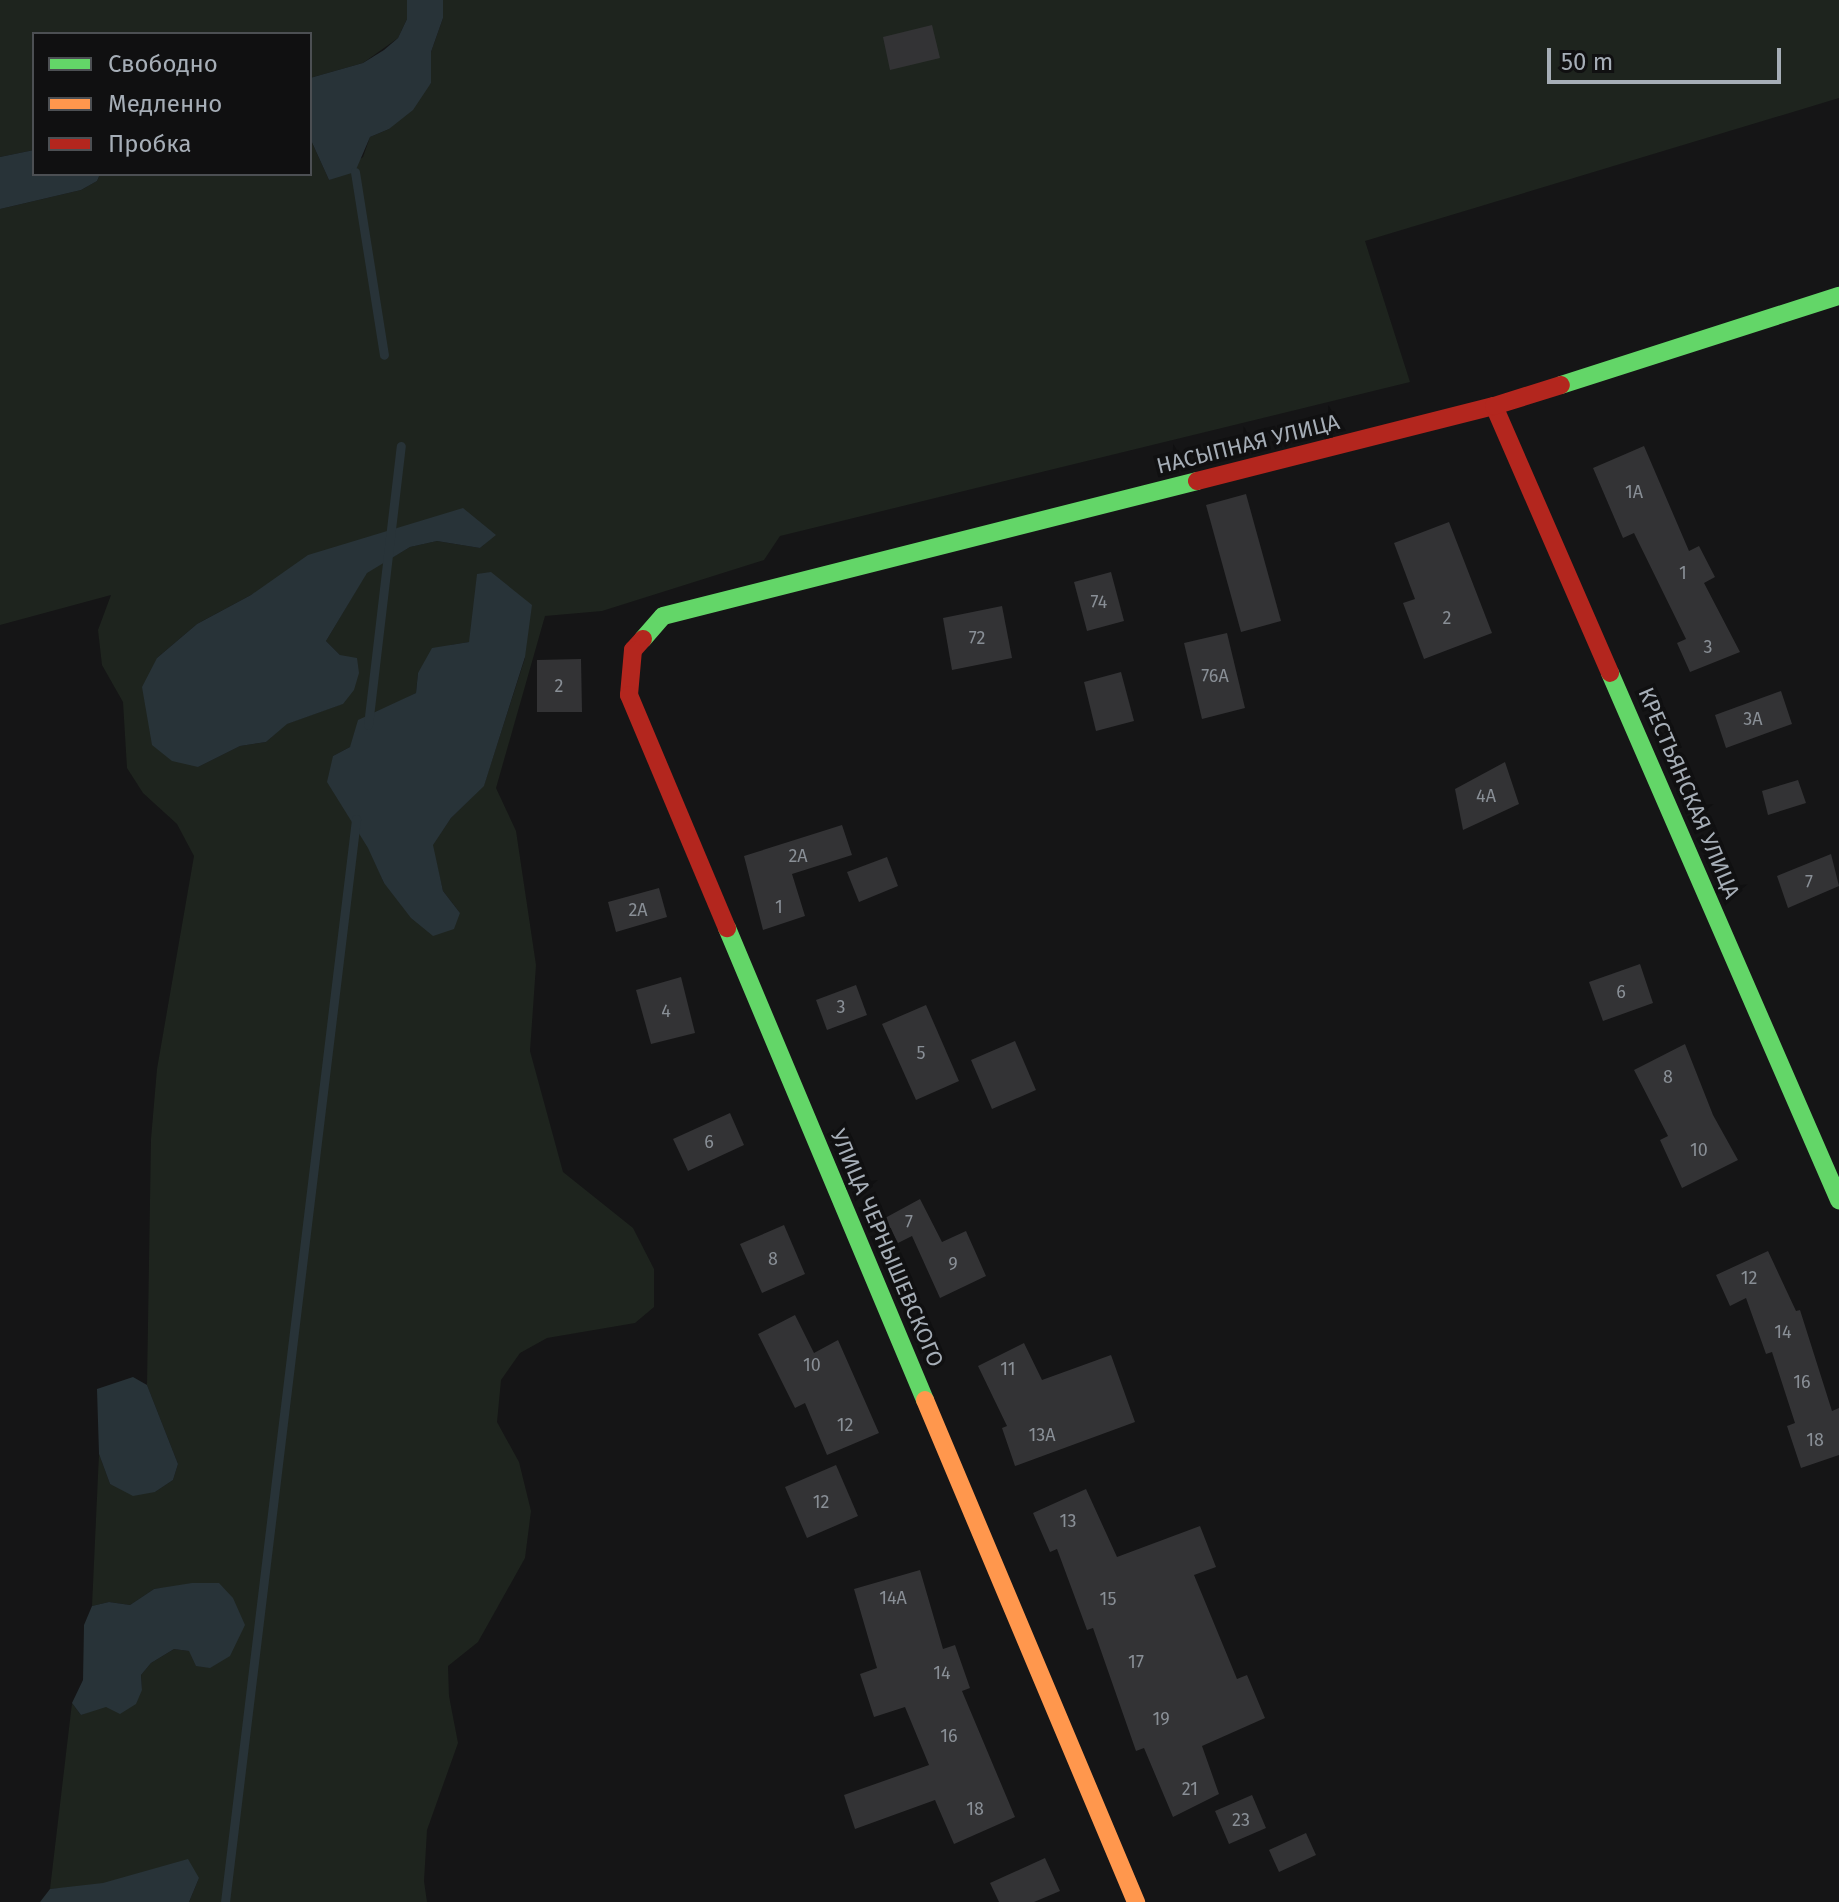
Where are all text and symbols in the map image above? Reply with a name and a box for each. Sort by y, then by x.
legend [32,32,312,176]
scale bar [1551,32,1785,82]
text: 50 m [1561,48,1613,76]
text: Свободно [108,50,218,78]
text: Медленно [108,90,222,118]
text: Пробка [108,130,192,158]
street label: НАСЫПНАЯ УЛИЦА [1154,409,1342,479]
house number: 1А [1625,481,1643,503]
house number: 1 [1679,562,1687,584]
house number: 74 [1091,591,1107,613]
house number: 2 [1443,607,1451,629]
house number: 72 [969,627,985,649]
house number: 3 [1704,636,1712,658]
house number: 76А [1201,665,1229,687]
house number: 2 [555,675,563,697]
street label: КРЕСТЬЯНСКАЯ УЛИЦА [1633,684,1745,902]
house number: 3А [1743,708,1763,730]
house number: 4А [1476,785,1496,807]
house number: 2А [788,845,808,867]
house number: 7 [1805,871,1813,893]
house number: 1 [775,896,783,918]
house number: 2А [628,899,648,921]
house number: 6 [1616,981,1626,1003]
house number: 3 [837,996,845,1018]
house number: 4 [661,1000,671,1022]
house number: 5 [916,1042,926,1064]
house number: 8 [1663,1066,1673,1088]
street label: УЛИЦА ЧЕРНЫШЕВСКОГО [825,1125,949,1371]
house number: 6 [704,1131,714,1153]
house number: 10 [1690,1139,1708,1161]
house number: 7 [905,1211,913,1233]
house number: 8 [768,1248,778,1270]
house number: 9 [948,1253,958,1275]
house number: 12 [1741,1267,1757,1289]
house number: 14 [1774,1321,1792,1343]
house number: 10 [803,1354,821,1376]
house number: 11 [1000,1358,1016,1380]
house number: 16 [1793,1371,1811,1393]
house number: 12 [837,1414,853,1436]
house number: 13А [1028,1424,1056,1446]
house number: 18 [1806,1429,1824,1451]
house number: 12 [813,1491,829,1513]
house number: 13 [1060,1510,1076,1532]
house number: 14А [879,1587,907,1609]
house number: 15 [1100,1588,1116,1610]
house number: 17 [1128,1651,1144,1673]
house number: 14 [933,1662,951,1684]
house number: 19 [1152,1708,1170,1730]
house number: 16 [940,1725,958,1747]
house number: 21 [1182,1778,1198,1800]
house number: 18 [966,1798,984,1820]
house number: 23 [1232,1809,1250,1831]

